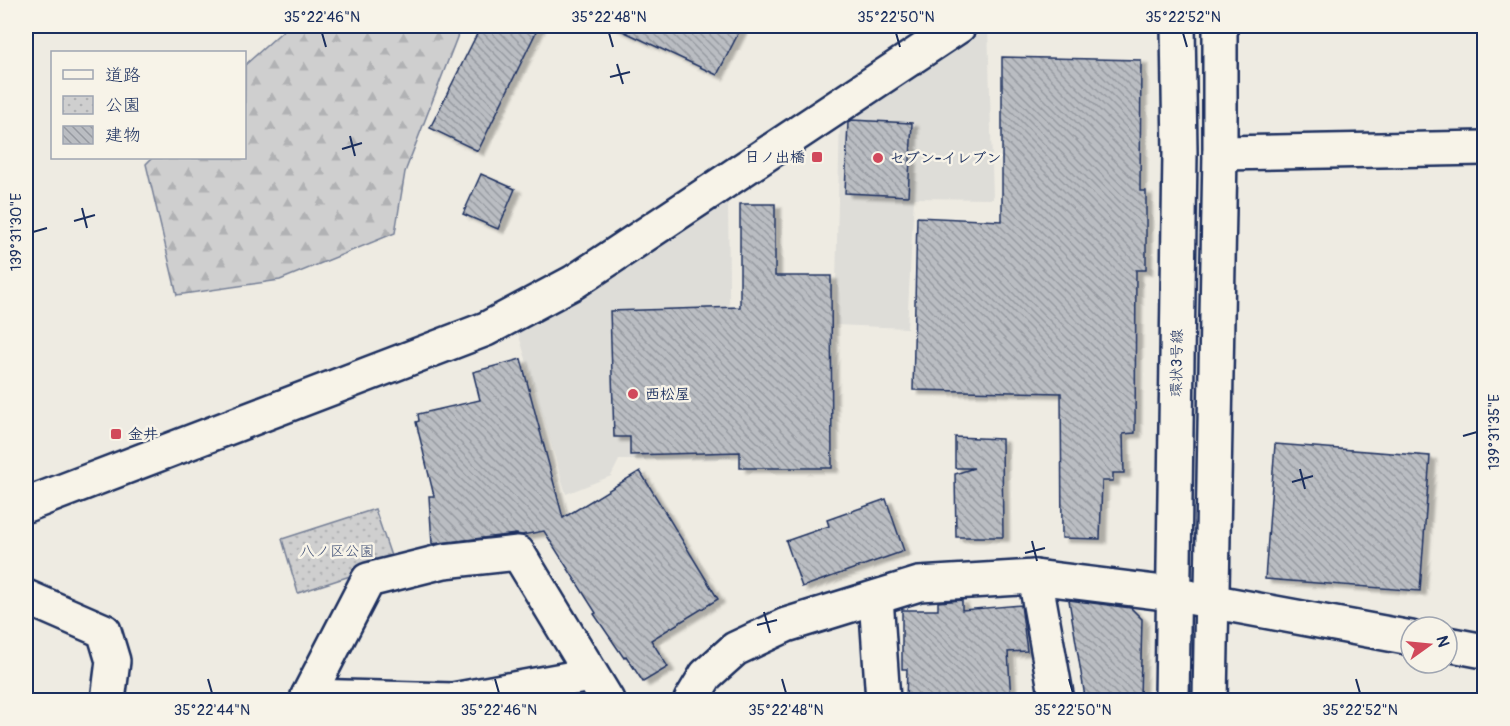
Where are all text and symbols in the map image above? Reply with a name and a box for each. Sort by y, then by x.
text: 35°22'46"N [284,8,360,27]
text: 35°22'48"N [571,8,647,27]
text: 35°22'50"N [857,8,935,27]
text: 35°22'52"N [1145,8,1221,27]
legend [51,51,246,159]
text: 道路 [105,64,141,87]
text: 公園 [105,94,141,117]
text: 建物 [105,124,141,147]
place label: 日ノ出橋 [745,148,805,167]
place label: セブン-イレブン [890,149,1001,168]
marker: 日ノ出橋 [810,150,824,164]
marker: セブン-イレブン [871,151,885,165]
text: 139°31'30"E [7,193,26,271]
street label: 環状3号線 [1167,329,1187,397]
place label: 西松屋 [645,385,690,404]
marker: 西松屋 [626,387,640,401]
text: 139°31'35"E [1485,394,1504,470]
place label: 金井 [128,425,158,444]
marker: 金井 [109,427,123,441]
park label: 八ノ区公園 [299,542,375,561]
north arrow [1399,615,1459,675]
text: N [1431,634,1454,649]
text: 35°22'44"N [174,701,250,720]
text: 35°22'46"N [461,701,537,720]
text: 35°22'48"N [748,701,824,720]
text: 35°22'50"N [1034,701,1112,720]
text: 35°22'52"N [1322,701,1398,720]

